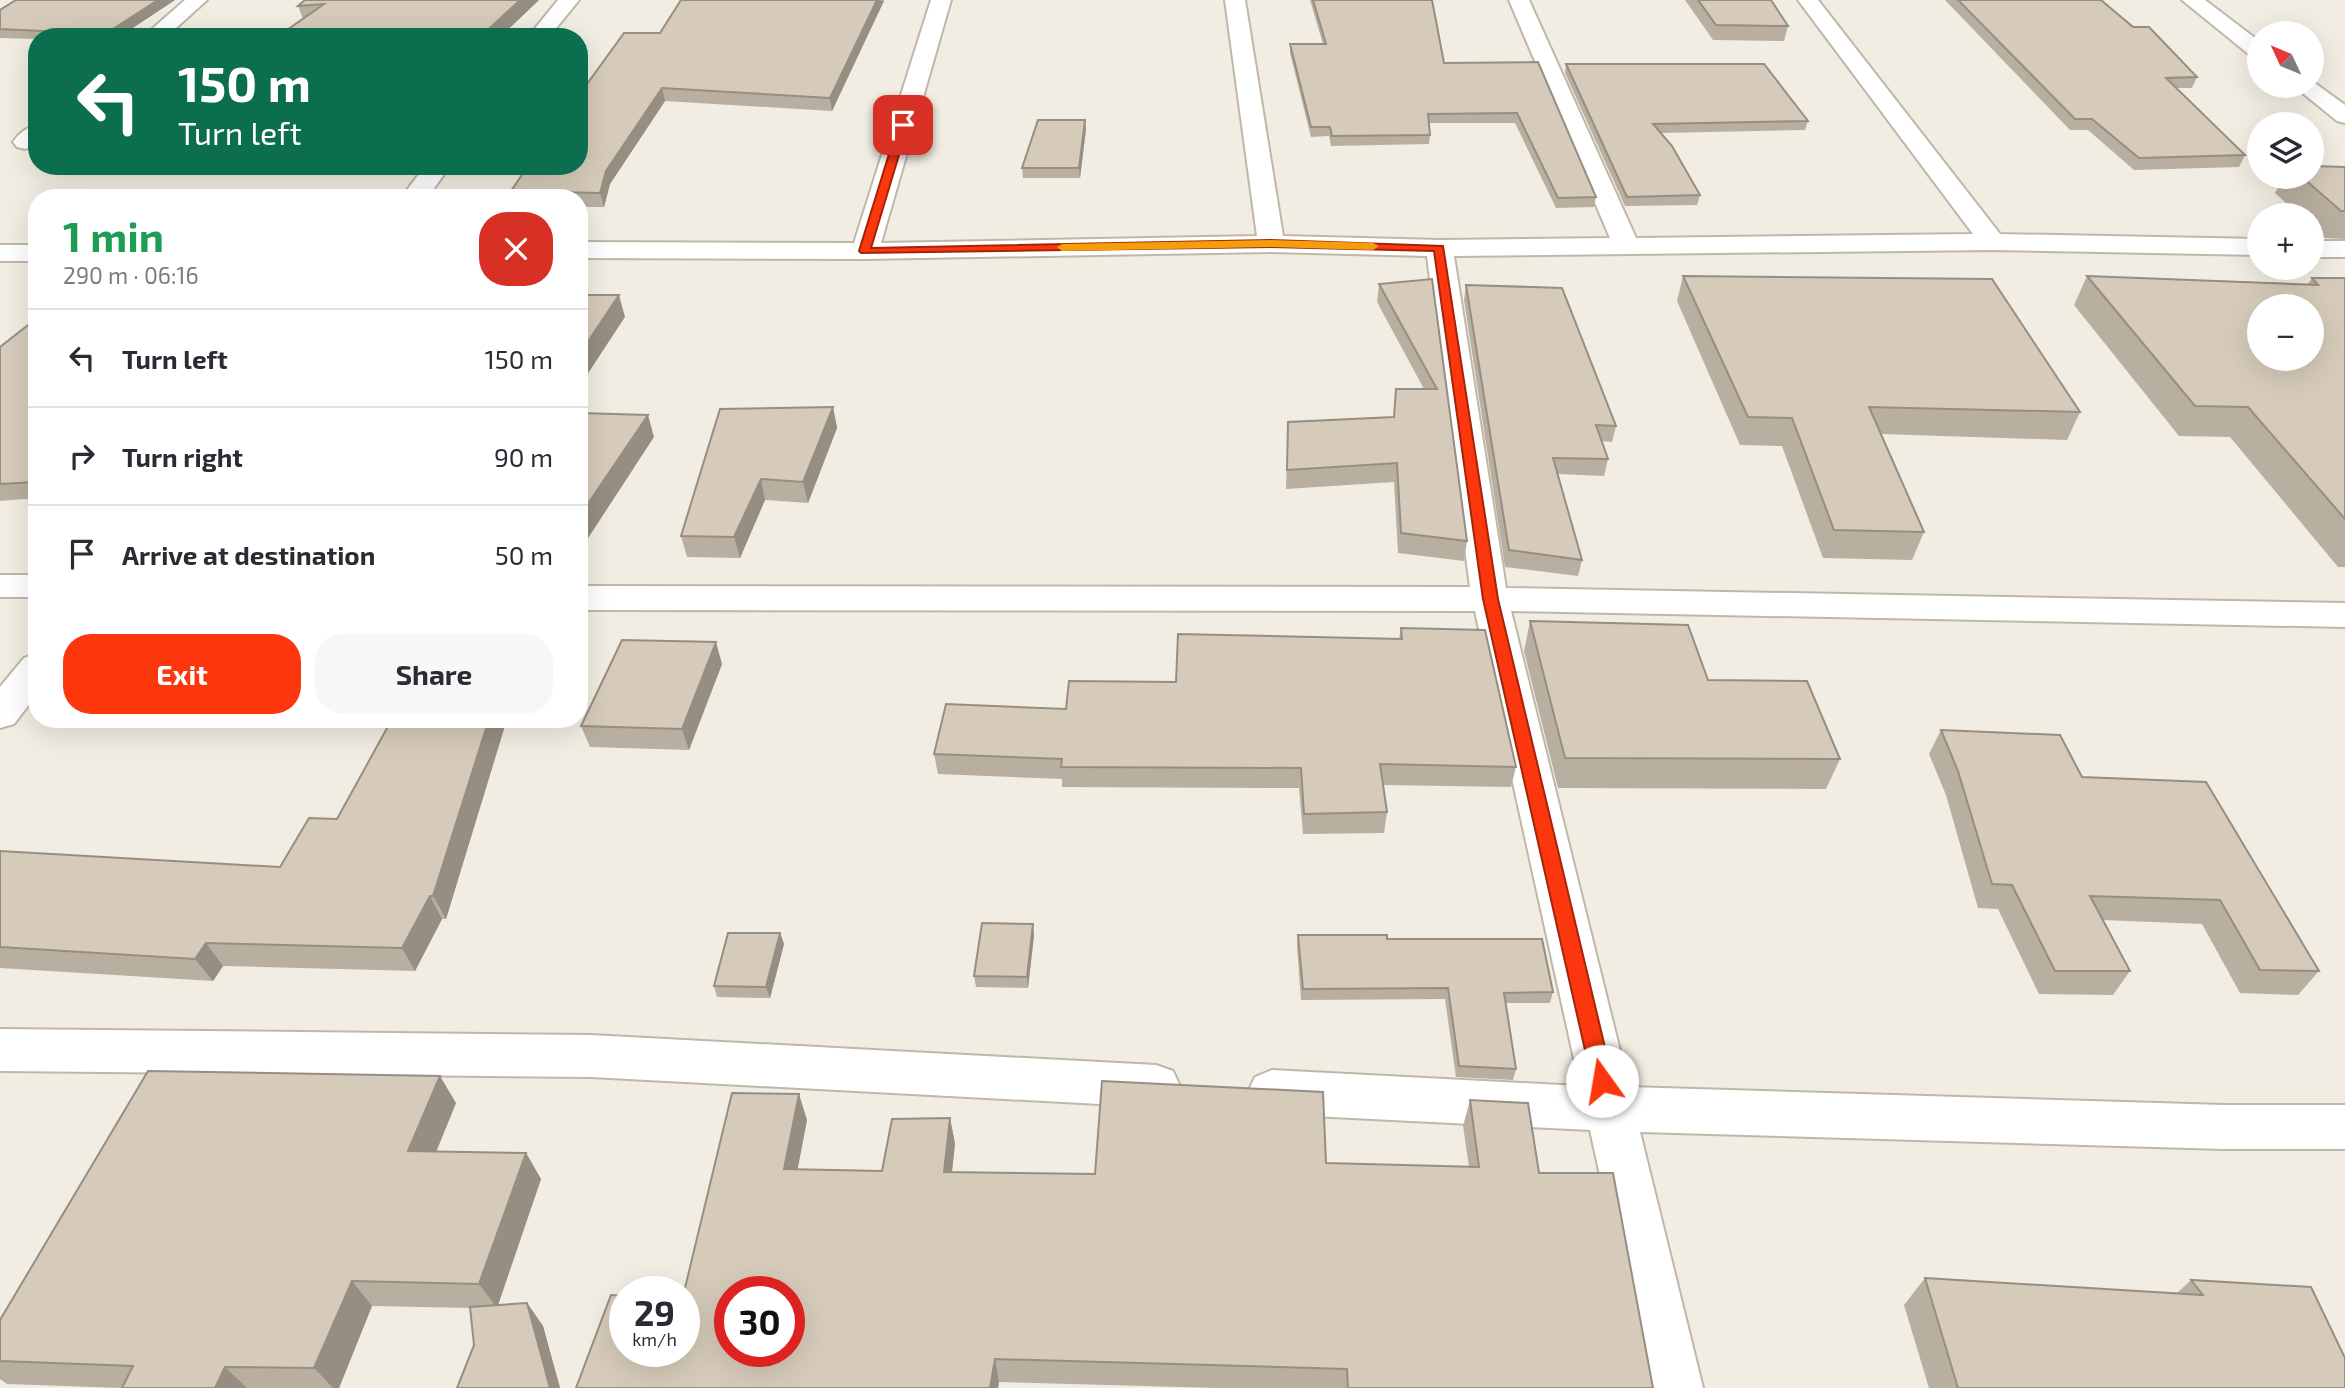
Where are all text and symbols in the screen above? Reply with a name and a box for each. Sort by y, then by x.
north arrow [2247,21,2324,98]
map controls [2247,21,2324,371]
text: 150 m [178,53,311,112]
icon: left [63,56,154,147]
pin [873,95,933,155]
icon: arrive [884,106,922,144]
button: layers [2247,112,2324,189]
text: Turn left [178,113,302,151]
button: + [2247,203,2324,280]
text: 1 min [63,210,164,260]
button: close [479,212,553,286]
text: 290 m · 06:16 [63,261,199,289]
button: − [2247,294,2324,371]
icon: left [63,339,101,377]
text: Turn left [122,343,228,374]
text: 150 m [484,343,553,374]
icon: right [63,437,101,475]
text: Turn right [122,441,243,472]
text: 90 m [494,441,553,472]
icon: arrive [63,535,101,573]
text: Arrive at destination [122,539,375,570]
text: 50 m [495,539,553,570]
button: Exit [63,634,301,714]
button: Share [315,634,553,714]
position arrow [1565,1044,1639,1118]
speed limit sign: 30 [714,1276,805,1367]
text: 29 [634,1291,675,1333]
text: km/h [632,1328,677,1350]

